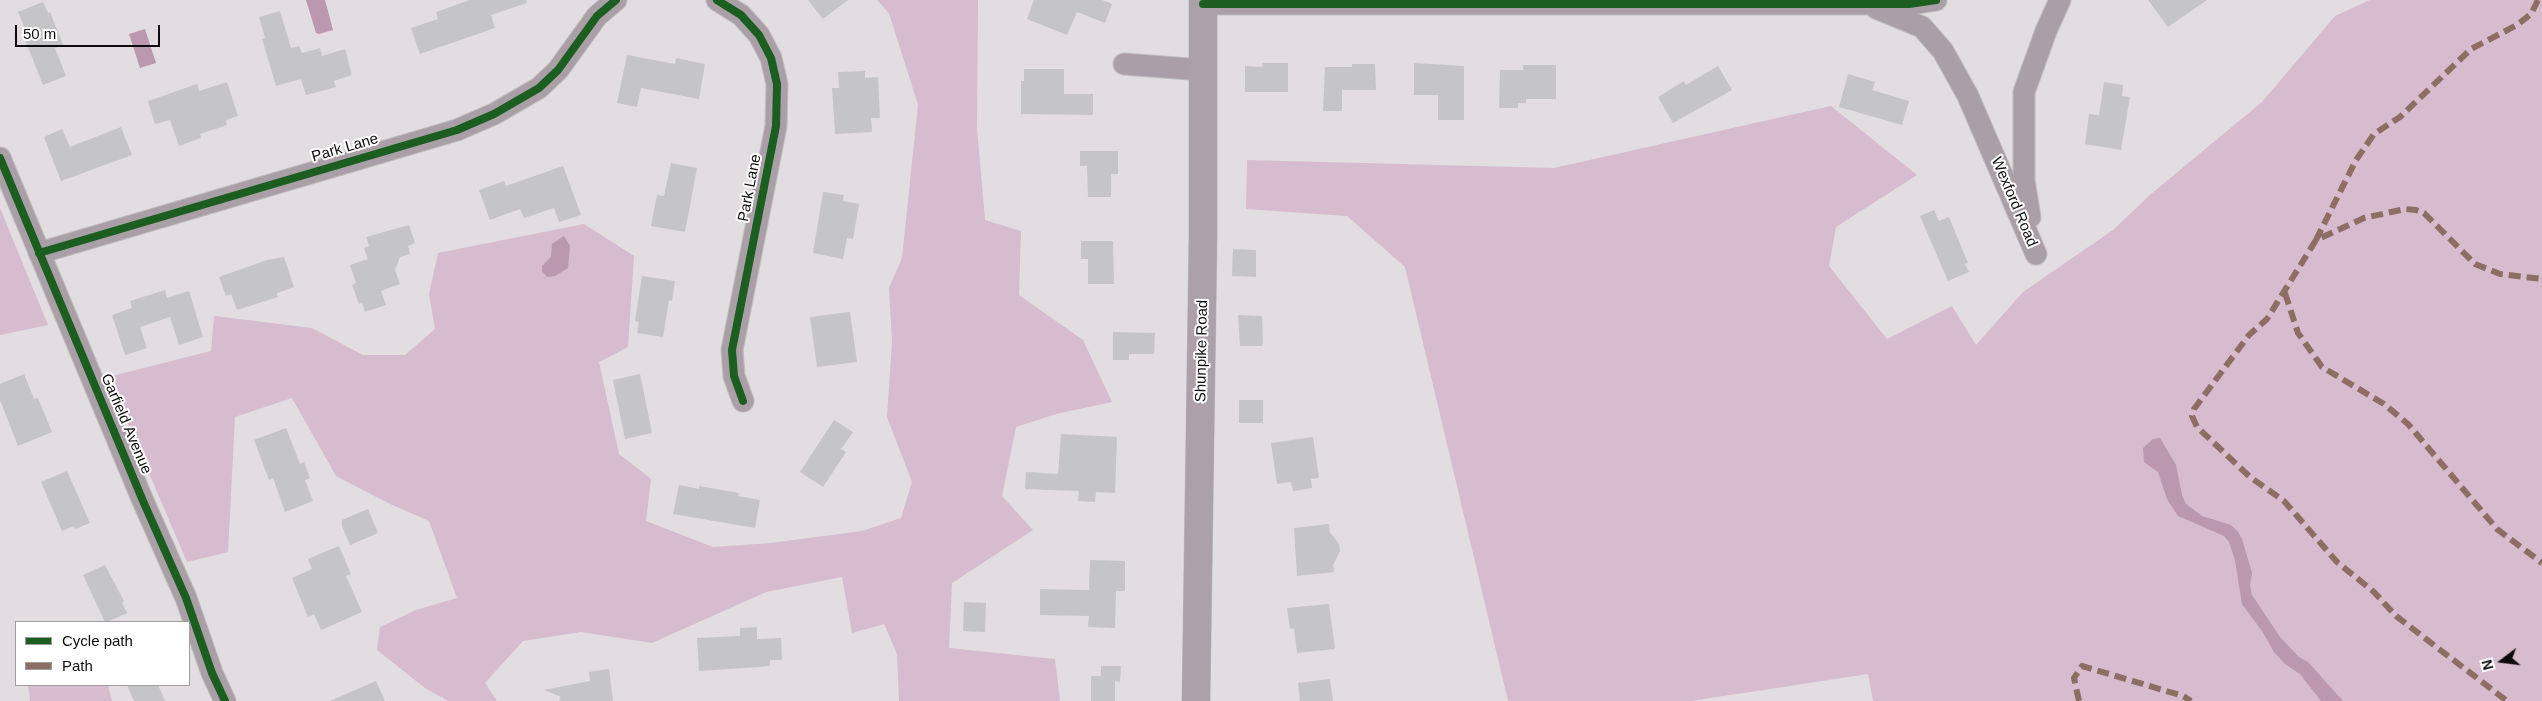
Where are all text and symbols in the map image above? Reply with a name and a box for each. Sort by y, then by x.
scale bar [18,15,162,47]
text: 50 m [23,25,56,42]
street label: Park Lane [310,130,380,166]
street label: Park Lane [735,153,765,223]
street label: Wexford Road [1987,154,2041,250]
street label: Shunpike Road [1192,300,1212,402]
street label: Garfield Avenue [97,371,155,477]
legend [15,621,190,686]
text: Cycle path [62,632,133,649]
north arrow [2477,636,2527,686]
text: Path [62,657,93,674]
text: N [2478,658,2497,672]

